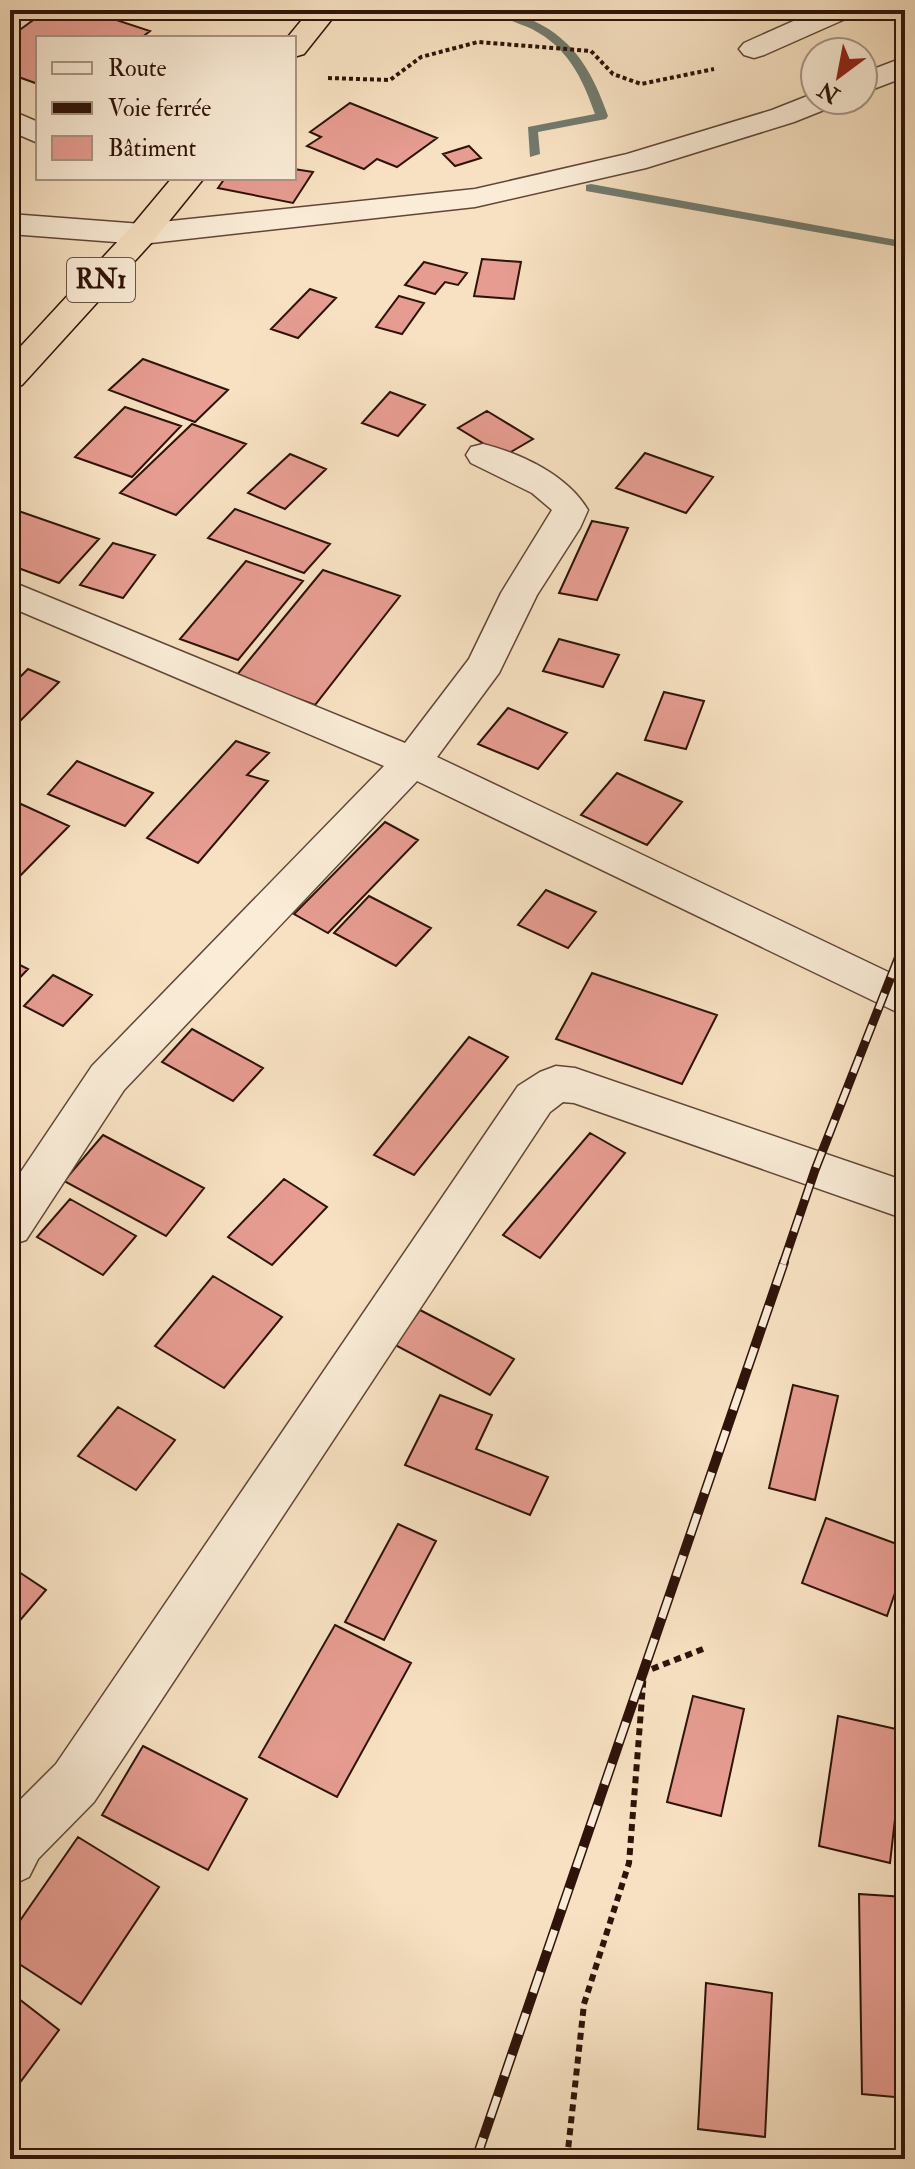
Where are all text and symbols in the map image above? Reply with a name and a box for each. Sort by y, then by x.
legend [36,36,296,180]
north arrow [799,36,879,116]
text: Route [108,53,167,84]
text: N [813,75,846,110]
text: Voie ferrée [108,93,211,124]
text: Bâtiment [108,133,197,164]
road number: RN1 [67,258,135,302]

